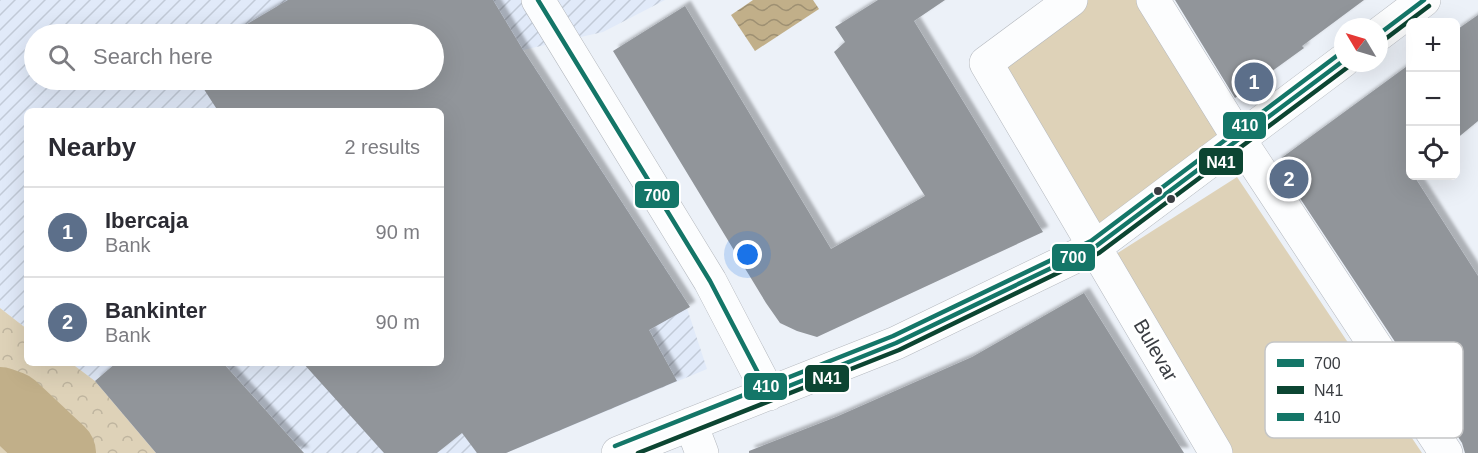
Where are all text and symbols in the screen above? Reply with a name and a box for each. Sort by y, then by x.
north arrow [1334,18,1388,72]
map controls [1406,18,1460,180]
button: + [1406,18,1460,72]
search box [24,24,444,90]
icon: search [45,41,78,74]
text: Search here [93,44,213,69]
pin: 1 [1234,60,1274,104]
button: − [1406,72,1460,126]
line badge: 410 [1222,111,1267,140]
text: 410 [1232,117,1258,134]
button: locate [1406,126,1460,180]
text: Nearby [48,132,136,162]
text: 2 results [344,136,420,158]
line badge: N41 [1198,147,1244,176]
text: N41 [1206,154,1236,171]
pin: 2 [1270,156,1308,201]
line badge: 700 [634,180,680,209]
unlabelled marker [1152,185,1164,197]
text: 700 [644,187,670,204]
unlabelled marker [1165,193,1177,205]
text: Ibercaja [105,208,188,233]
text: 1 [62,221,73,243]
text: 90 m [376,221,420,243]
text: Bank [105,234,151,256]
your location [733,240,762,269]
line badge: 700 [1051,243,1096,272]
text: 700 [1060,249,1086,266]
text: Bankinter [105,298,206,323]
text: 2 [62,311,73,333]
text: 90 m [376,311,420,333]
street label: Bulevar [1130,315,1183,385]
text: Bank [105,324,151,346]
legend [1265,342,1463,438]
text: 700 [1314,355,1341,372]
line badge: N41 [804,364,850,393]
text: N41 [812,370,842,387]
line badge: 410 [743,372,788,401]
text: 410 [753,378,779,395]
text: N41 [1314,382,1343,399]
text: 410 [1314,409,1341,426]

